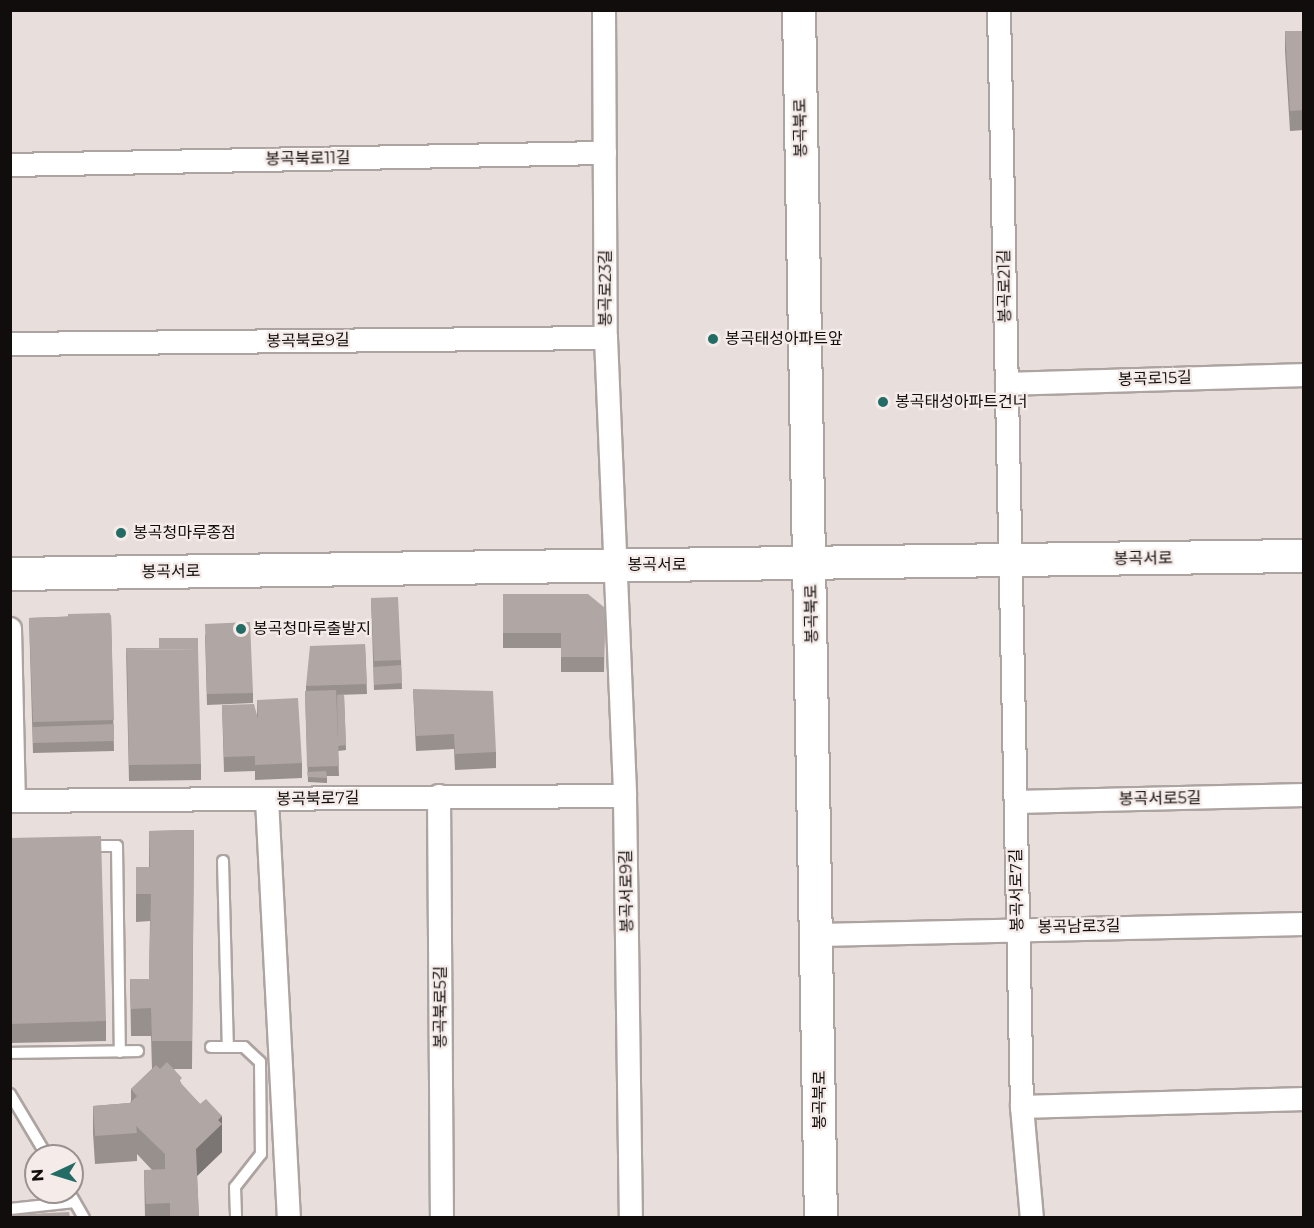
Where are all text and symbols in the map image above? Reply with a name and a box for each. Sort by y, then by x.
street label: 봉곡북로 [791,98,811,158]
street label: 봉곡북로11길 [265,149,351,169]
street label: 봉곡로21길 [995,249,1015,323]
street label: 봉곡로23길 [596,250,616,326]
place label: 봉곡태성아파트앞 [725,329,843,349]
street label: 봉곡북로9길 [266,331,350,351]
marker: 봉곡태성아파트앞 [706,332,720,346]
street label: 봉곡로15길 [1118,368,1192,390]
place label: 봉곡태성아파트건너 [895,392,1027,412]
marker: 봉곡태성아파트건너 [876,395,890,409]
place label: 봉곡청마루종점 [133,523,236,543]
marker: 봉곡청마루종점 [114,526,128,540]
street label: 봉곡서로 [1113,549,1173,569]
street label: 봉곡서로 [628,555,686,575]
street label: 봉곡서로 [141,562,201,582]
street label: 봉곡북로 [802,584,822,644]
place label: 봉곡청마루출발지 [253,619,371,639]
marker: 봉곡청마루출발지 [234,622,248,636]
street label: 봉곡북로7길 [276,789,360,809]
street label: 봉곡서로5길 [1119,789,1201,809]
street label: 봉곡서로7길 [1007,848,1027,932]
street label: 봉곡서로9길 [617,849,637,933]
street label: 봉곡남로3길 [1038,917,1120,937]
street label: 봉곡북로5길 [431,966,451,1048]
street label: 봉곡북로 [810,1071,830,1129]
north arrow [24,1144,84,1204]
text: N [28,1168,47,1182]

